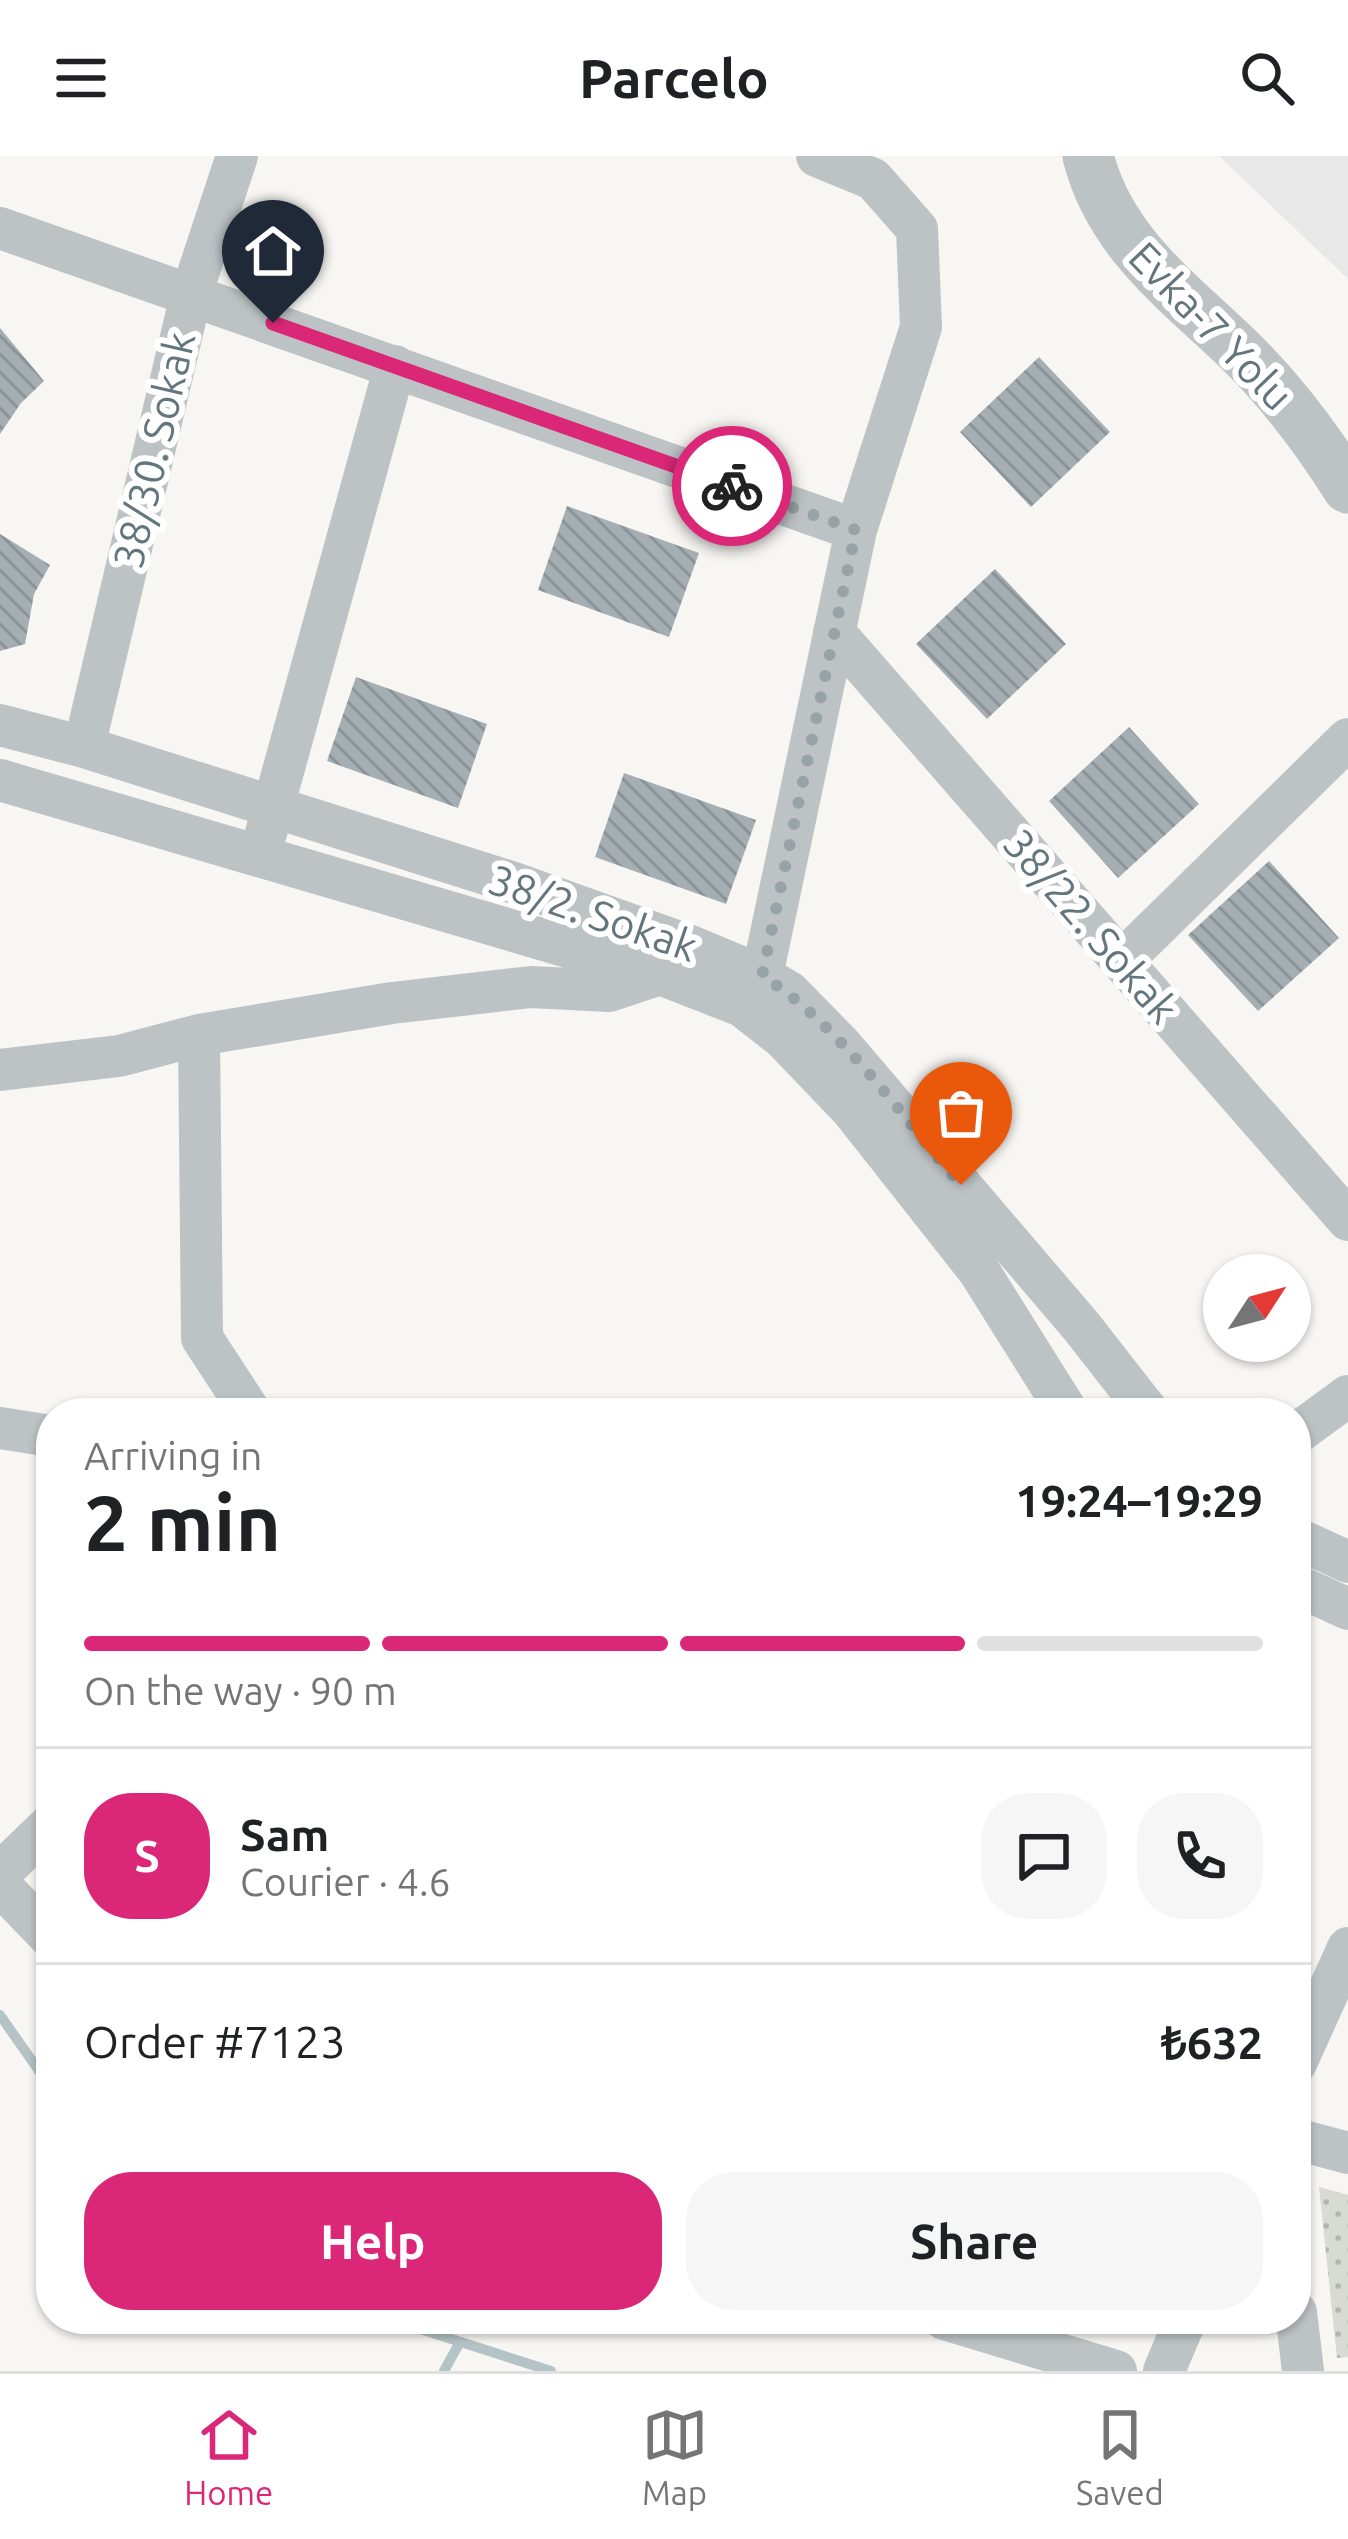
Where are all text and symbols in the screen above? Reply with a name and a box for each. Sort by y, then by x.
icon: menu [48,45,114,111]
icon: search [1234,45,1300,111]
text: Parcelo [579,48,769,108]
pin [222,200,324,323]
icon: home [240,218,306,284]
street label: Evka-7 Yolu [1120,232,1303,419]
street label: 38/30. Sokak [104,327,203,572]
courier [672,426,792,546]
icon: bike [699,453,765,519]
street label: 38/22. Sokak [995,819,1188,1032]
street label: 38/2. Sokak [483,855,703,970]
pin [910,1062,1012,1185]
icon: bag [928,1080,994,1146]
north arrow [1203,1254,1311,1362]
map controls [1203,1254,1311,1362]
text: Arriving in [84,1434,262,1477]
text: 19:24–19:29 [1015,1475,1263,1526]
text: 2 min [84,1478,281,1566]
text: On the way · 90 m [84,1669,397,1712]
button: chat [981,1793,1107,1919]
button: phone [1137,1793,1263,1919]
text: Sam [240,1809,329,1860]
text: S [134,1830,160,1881]
text: Courier · 4.6 [240,1860,451,1903]
text: Order #7123 [84,2016,346,2067]
text: ₺632 [1161,2017,1263,2068]
button: Help [84,2172,662,2310]
button: Share [686,2172,1263,2310]
tab: Home [184,2402,273,2511]
tab: Map [642,2402,708,2511]
tab: Saved [1076,2402,1164,2511]

